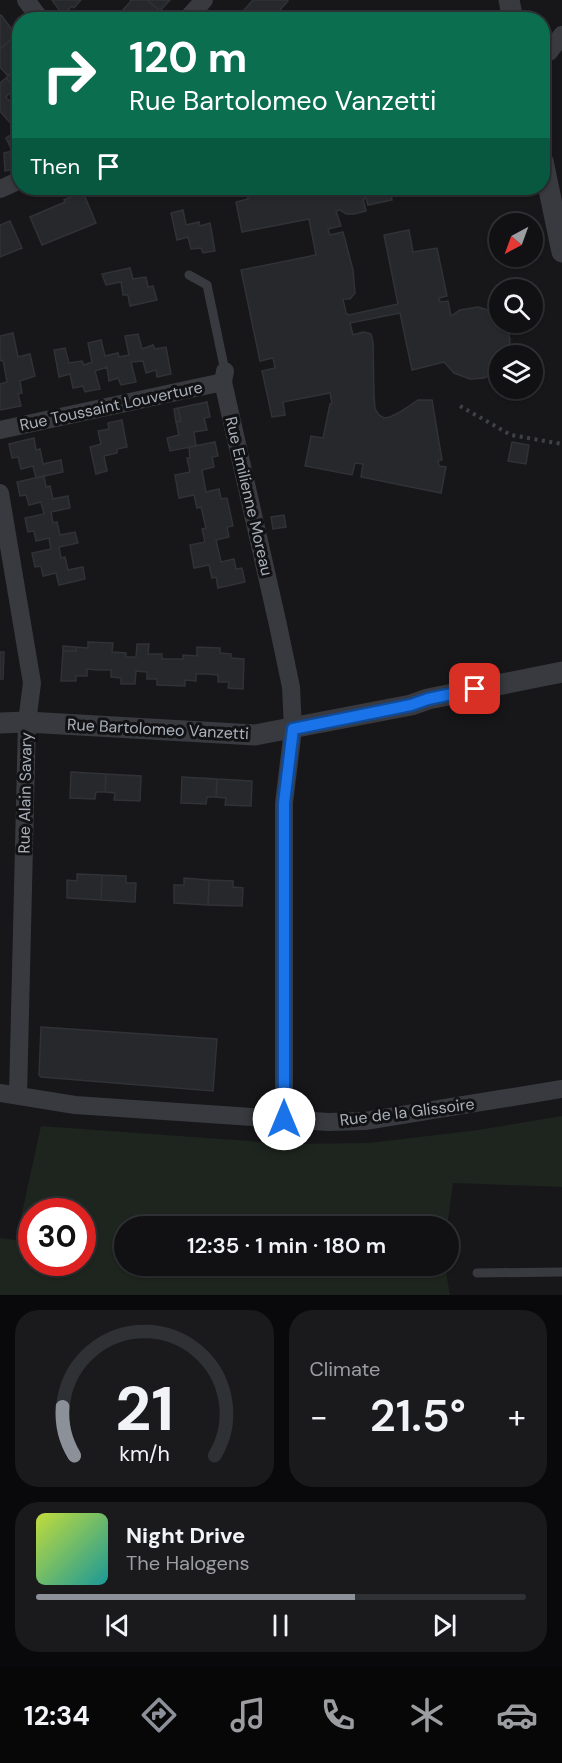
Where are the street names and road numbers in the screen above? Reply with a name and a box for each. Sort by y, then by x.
street label: Rue Toussaint Louverture [18,376,204,436]
street label: Rue Emilienne Moreau [220,414,278,578]
street label: Rue Bartolomeo Vanzetti [66,714,250,744]
street label: Rue Alain Savary [13,732,37,854]
street label: Rue de la Glissoire [338,1093,476,1131]

